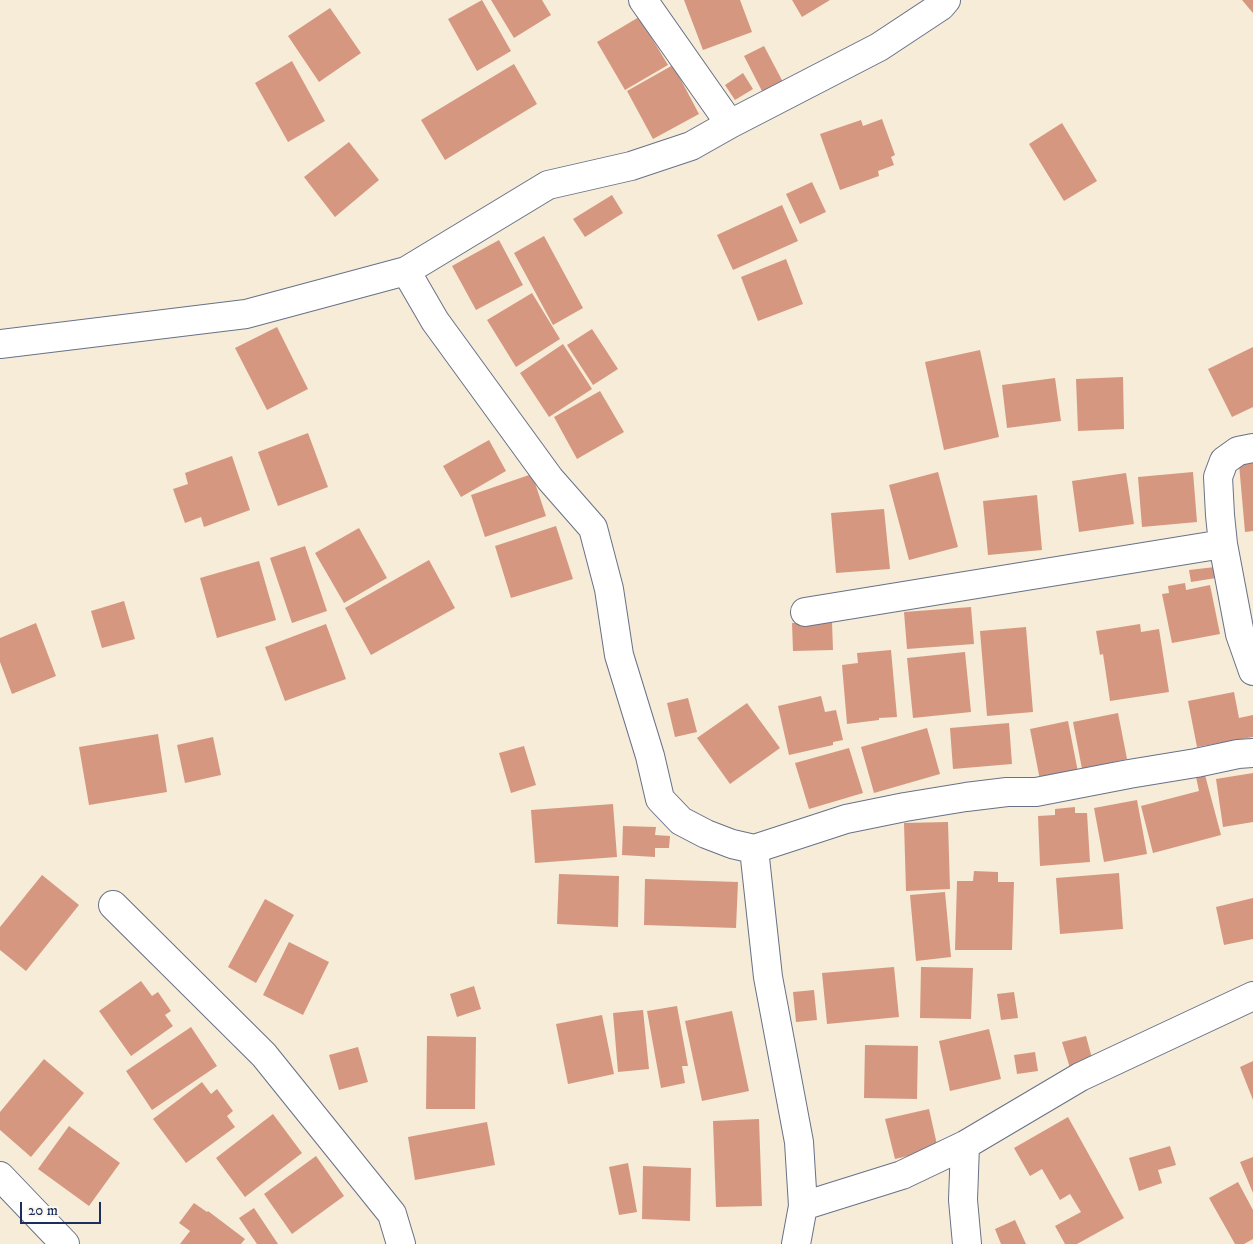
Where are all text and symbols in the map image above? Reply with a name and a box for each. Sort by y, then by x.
scale bar [22,1192,104,1224]
text: 20 m [28,1201,58,1220]

